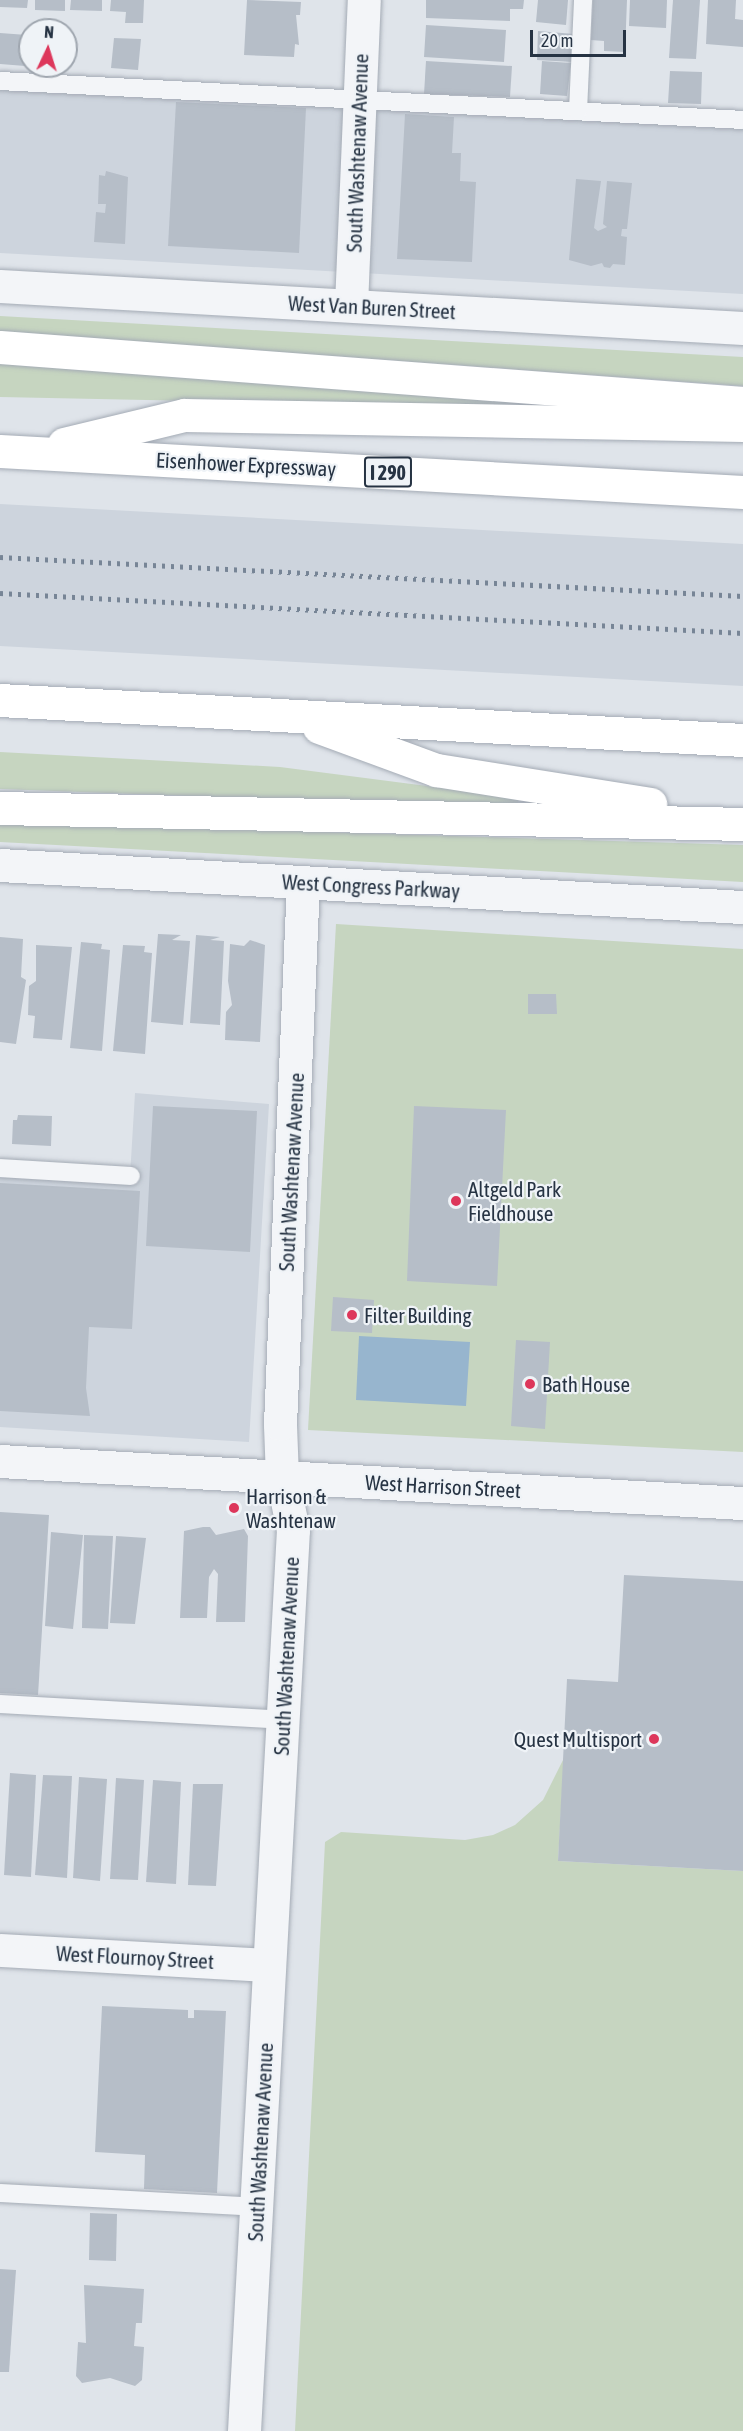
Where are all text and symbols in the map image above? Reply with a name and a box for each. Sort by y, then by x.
north arrow [18,18,78,78]
scale bar [533,18,629,56]
text: N [44,23,54,41]
text: 20 m [541,30,573,51]
street label: South Washtenaw Avenue [341,53,373,253]
street label: West Van Buren Street [287,290,457,324]
street label: Eisenhower Expressway [155,447,337,481]
road number: I 290 [362,455,414,489]
street label: West Congress Parkway [281,869,461,903]
street label: South Washtenaw Avenue [273,1072,309,1272]
place label: Altgeld Park Fieldhouse [468,1176,561,1226]
marker: Altgeld Park Fieldhouse [449,1194,463,1208]
place label: Filter Building [364,1302,472,1328]
marker: Filter Building [345,1308,359,1322]
place label: Bath House [542,1371,630,1397]
marker: Bath House [523,1377,537,1391]
street label: West Harrison Street [364,1469,522,1503]
place label: Harrison & Washtenaw [246,1483,336,1533]
marker: Harrison & Washtenaw [227,1501,241,1515]
street label: South Washtenaw Avenue [268,1556,304,1756]
place label: Quest Multisport [514,1726,642,1752]
marker: Quest Multisport [647,1732,661,1746]
street label: West Flournoy Street [55,1940,215,1974]
street label: South Washtenaw Avenue [242,2042,278,2242]

